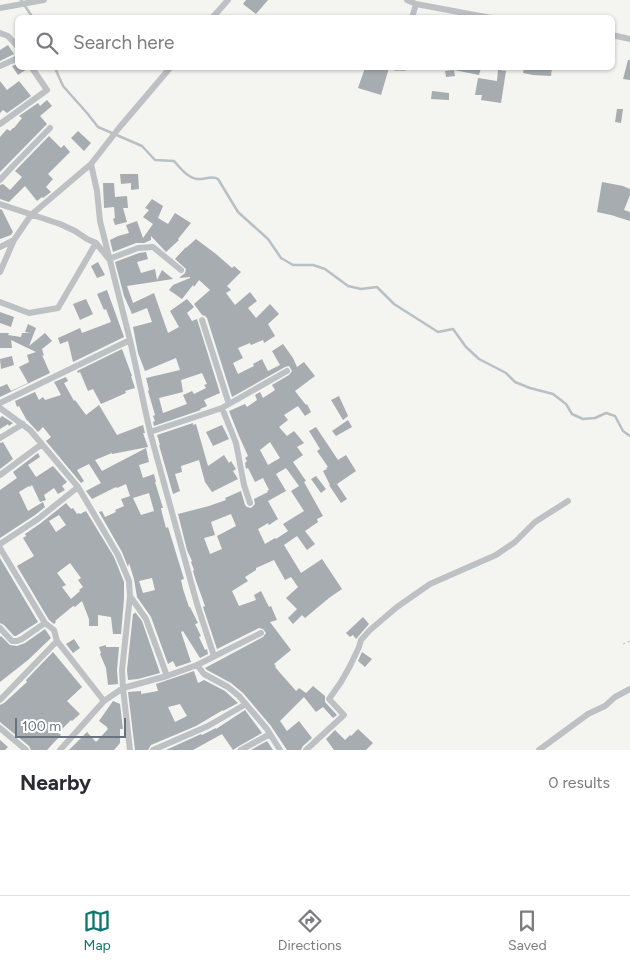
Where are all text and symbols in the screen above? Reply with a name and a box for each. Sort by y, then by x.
search box [15,15,615,70]
icon: search [33,29,61,57]
text: Search here [73,31,175,54]
scale bar [15,715,126,738]
text: 100 m [22,718,61,735]
text: Nearby [20,770,91,795]
text: 0 results [548,773,610,792]
tab: Map [83,907,111,954]
tab: Directions [278,907,342,954]
tab: Saved [508,907,547,954]

